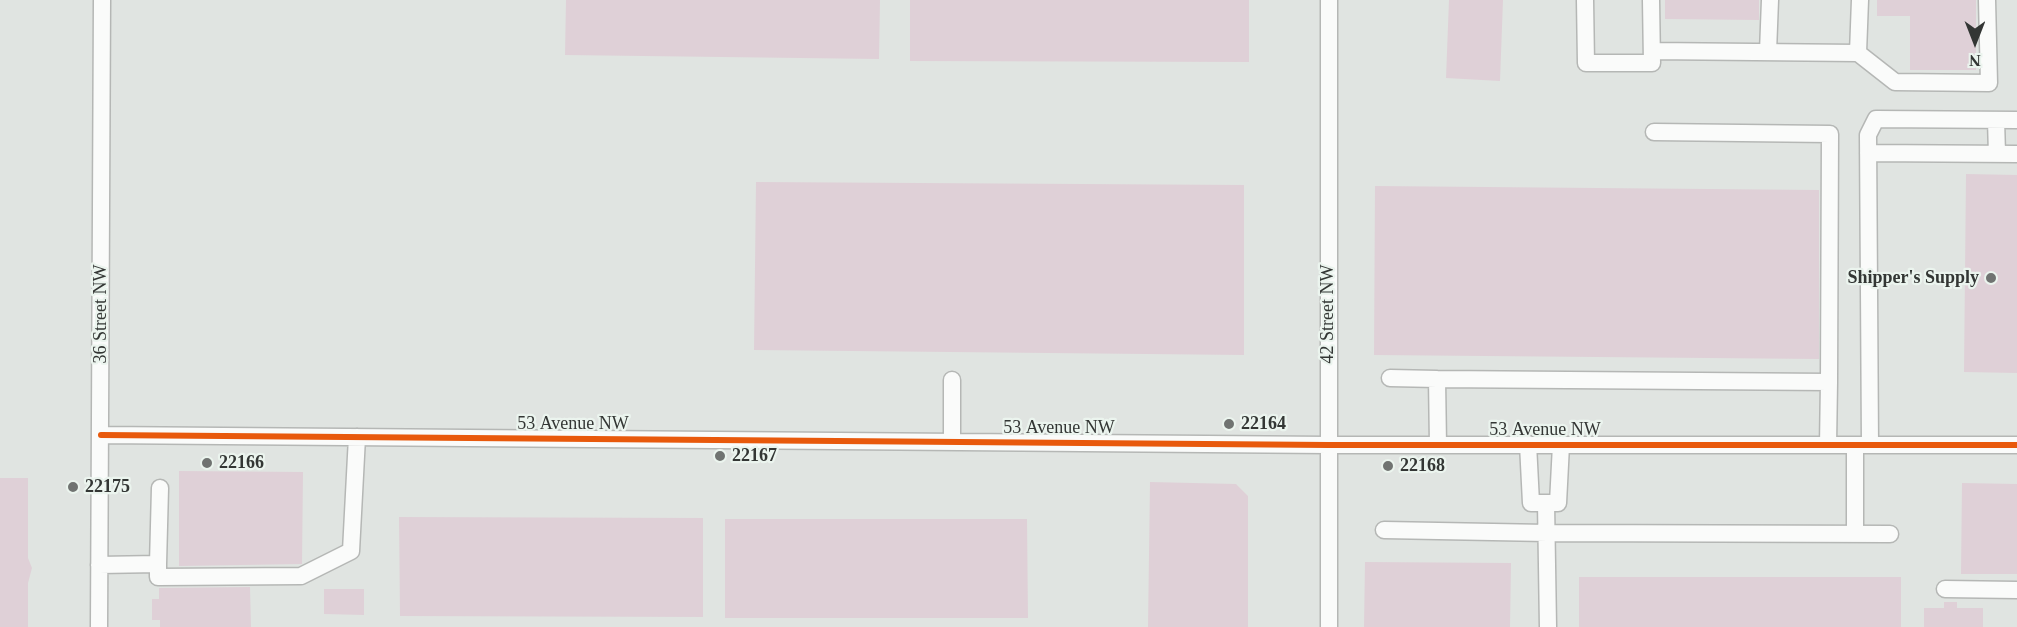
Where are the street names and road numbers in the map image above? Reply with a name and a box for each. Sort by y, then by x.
street label: 36 Street NW [90,265,112,363]
street label: 42 Street NW [1317,265,1339,363]
street label: 53 Avenue NW [517,413,629,435]
street label: 53 Avenue NW [1003,417,1115,439]
street label: 53 Avenue NW [1489,419,1601,441]

